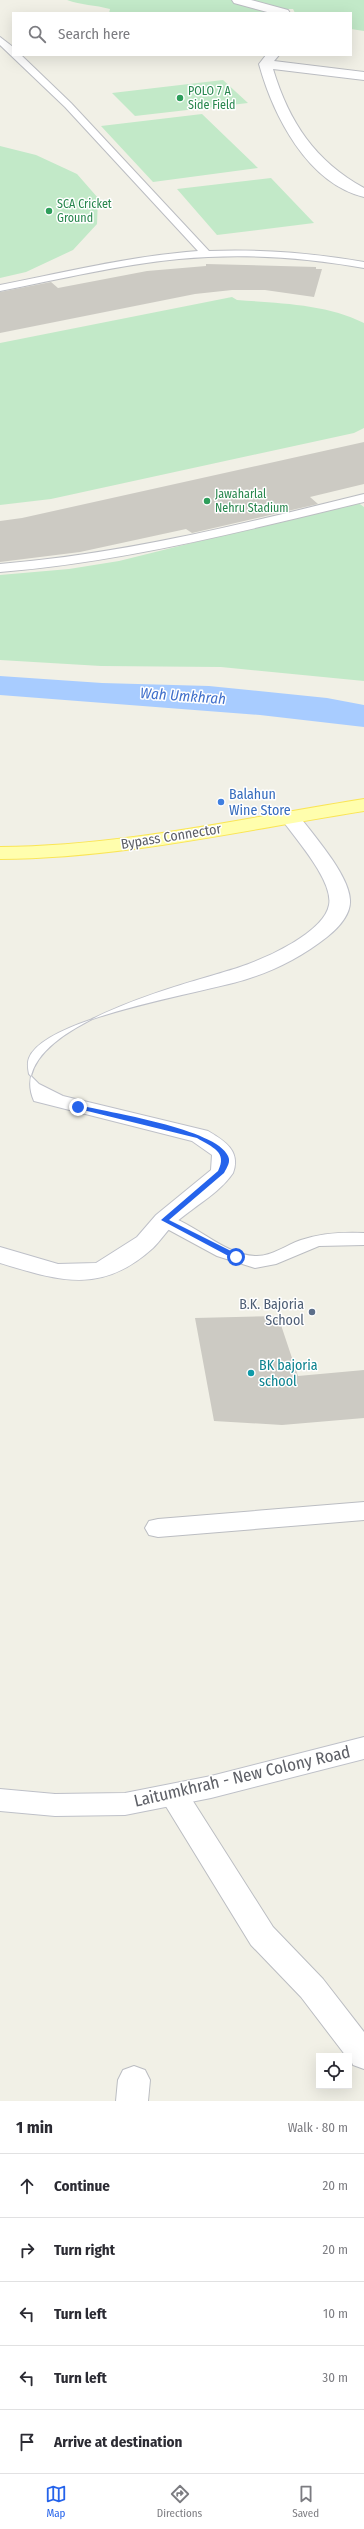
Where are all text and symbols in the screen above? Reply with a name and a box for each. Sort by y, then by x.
search box [12,12,352,56]
icon: search [26,23,48,45]
text: Search here [58,25,130,43]
place label: POLO 7 A Side Field [188,84,236,112]
marker: POLO 7 A Side Field [175,93,185,103]
place label: SCA Cricket Ground [57,197,112,225]
marker: SCA Cricket Ground [44,206,54,216]
place label: Jawaharlal Nehru Stadium [215,487,288,515]
marker: Jawaharlal Nehru Stadium [202,496,212,506]
water label: Wah Umkhrah [139,684,227,708]
place label: Balahun Wine Store [229,786,291,819]
marker: Balahun Wine Store [216,797,226,807]
street label: Bypass Connector [120,820,223,853]
route end [69,1098,87,1116]
route start [227,1248,245,1266]
place label: B.K. Bajoria School [239,1296,304,1329]
marker: B.K. Bajoria School [307,1307,317,1317]
place label: BK bajoria school [259,1357,318,1390]
marker: BK bajoria school [246,1368,256,1378]
street label: Laitumkhrah - New Colony Road [132,1741,352,1812]
map controls [316,2053,352,2089]
button: locate [316,2053,352,2089]
text: 1 min [16,2117,53,2138]
text: Walk · 80 m [288,2120,348,2135]
icon: ahead [16,2175,38,2197]
text: Continue [54,2177,110,2195]
text: 20 m [322,2178,348,2193]
icon: right [16,2239,38,2261]
text: Turn right [54,2241,115,2259]
text: 20 m [322,2242,348,2257]
icon: left [16,2303,38,2325]
text: Turn left [54,2305,107,2323]
text: 10 m [323,2306,348,2321]
icon: left [16,2367,38,2389]
text: Turn left [54,2369,107,2387]
text: 30 m [322,2370,348,2385]
icon: arrive [16,2431,38,2453]
text: Arrive at destination [54,2433,182,2451]
tab: Map [45,2483,67,2520]
tab: Directions [157,2483,202,2520]
tab: Saved [292,2483,319,2520]

